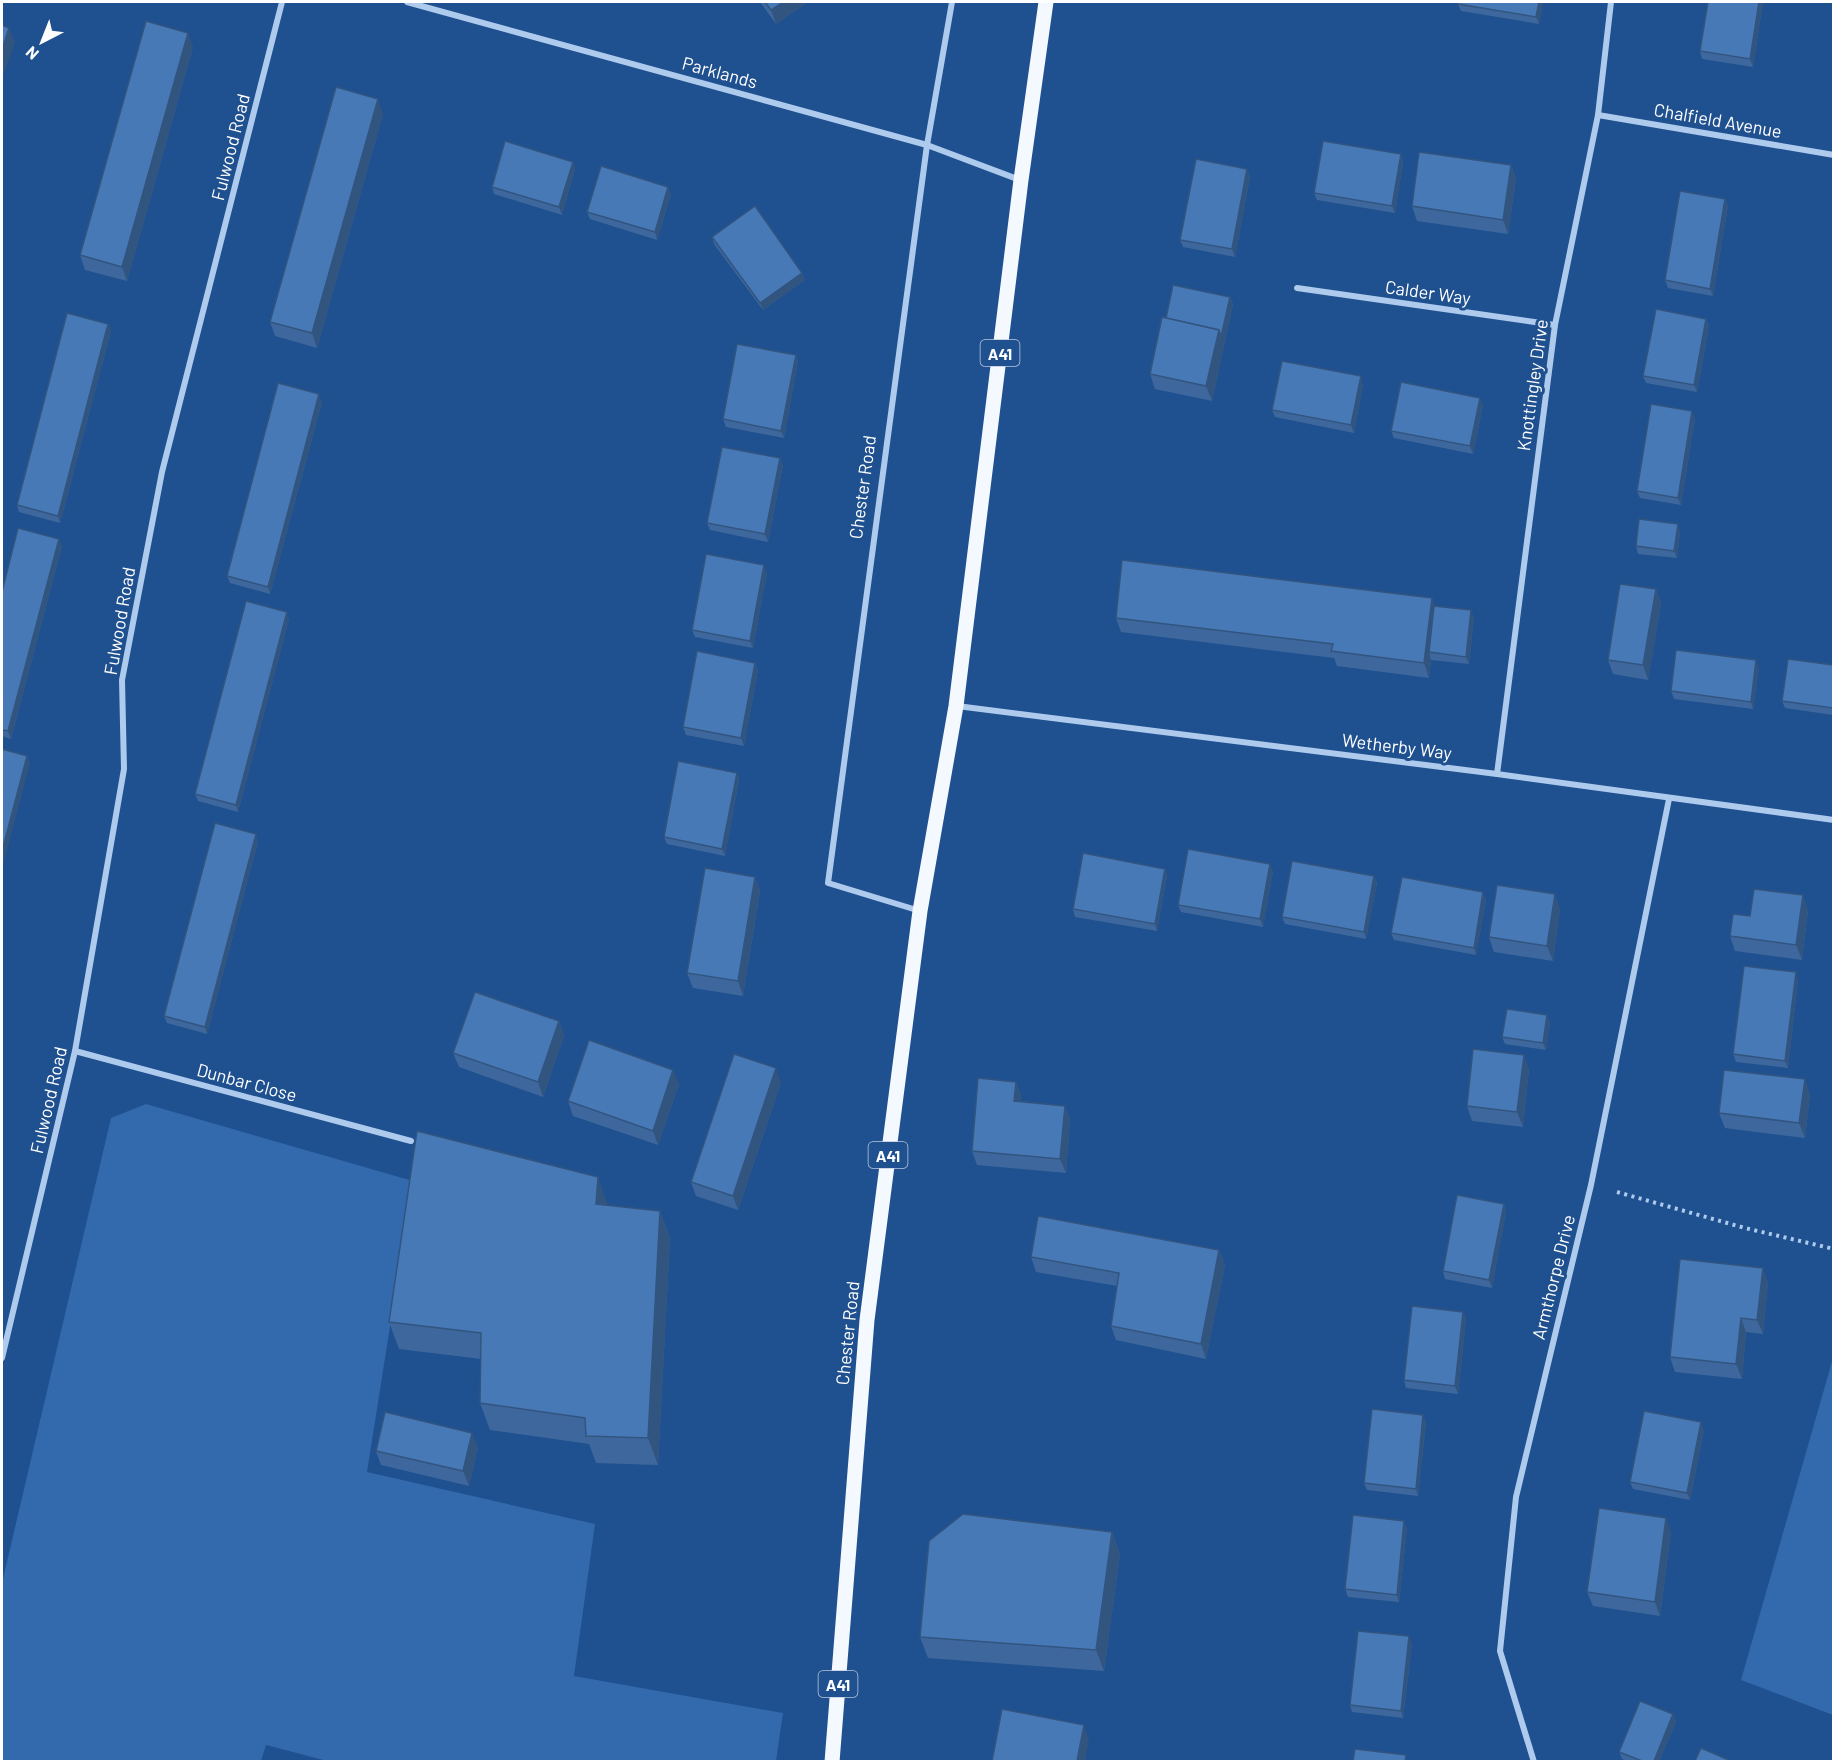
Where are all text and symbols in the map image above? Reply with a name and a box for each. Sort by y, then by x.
north arrow [12,12,72,72]
text: N [21,43,42,64]
street label: Parklands [680,51,760,93]
street label: Fulwood Road [206,91,254,203]
street label: Chalfield Avenue [1652,98,1784,142]
street label: Calder Way [1384,275,1472,309]
street label: Knottingley Drive [1512,318,1552,452]
road number: A41 [980,340,1020,366]
street label: Chester Road [844,434,880,540]
street label: Fulwood Road [99,565,139,677]
street label: Wetherby Way [1341,728,1453,764]
street label: Fulwood Road [25,1044,71,1156]
street label: Dunbar Close [195,1058,299,1106]
road number: A41 [868,1142,908,1168]
street label: Armthorpe Drive [1527,1212,1579,1342]
street label: Chester Road [831,1280,863,1386]
road number: A41 [818,1671,858,1697]

